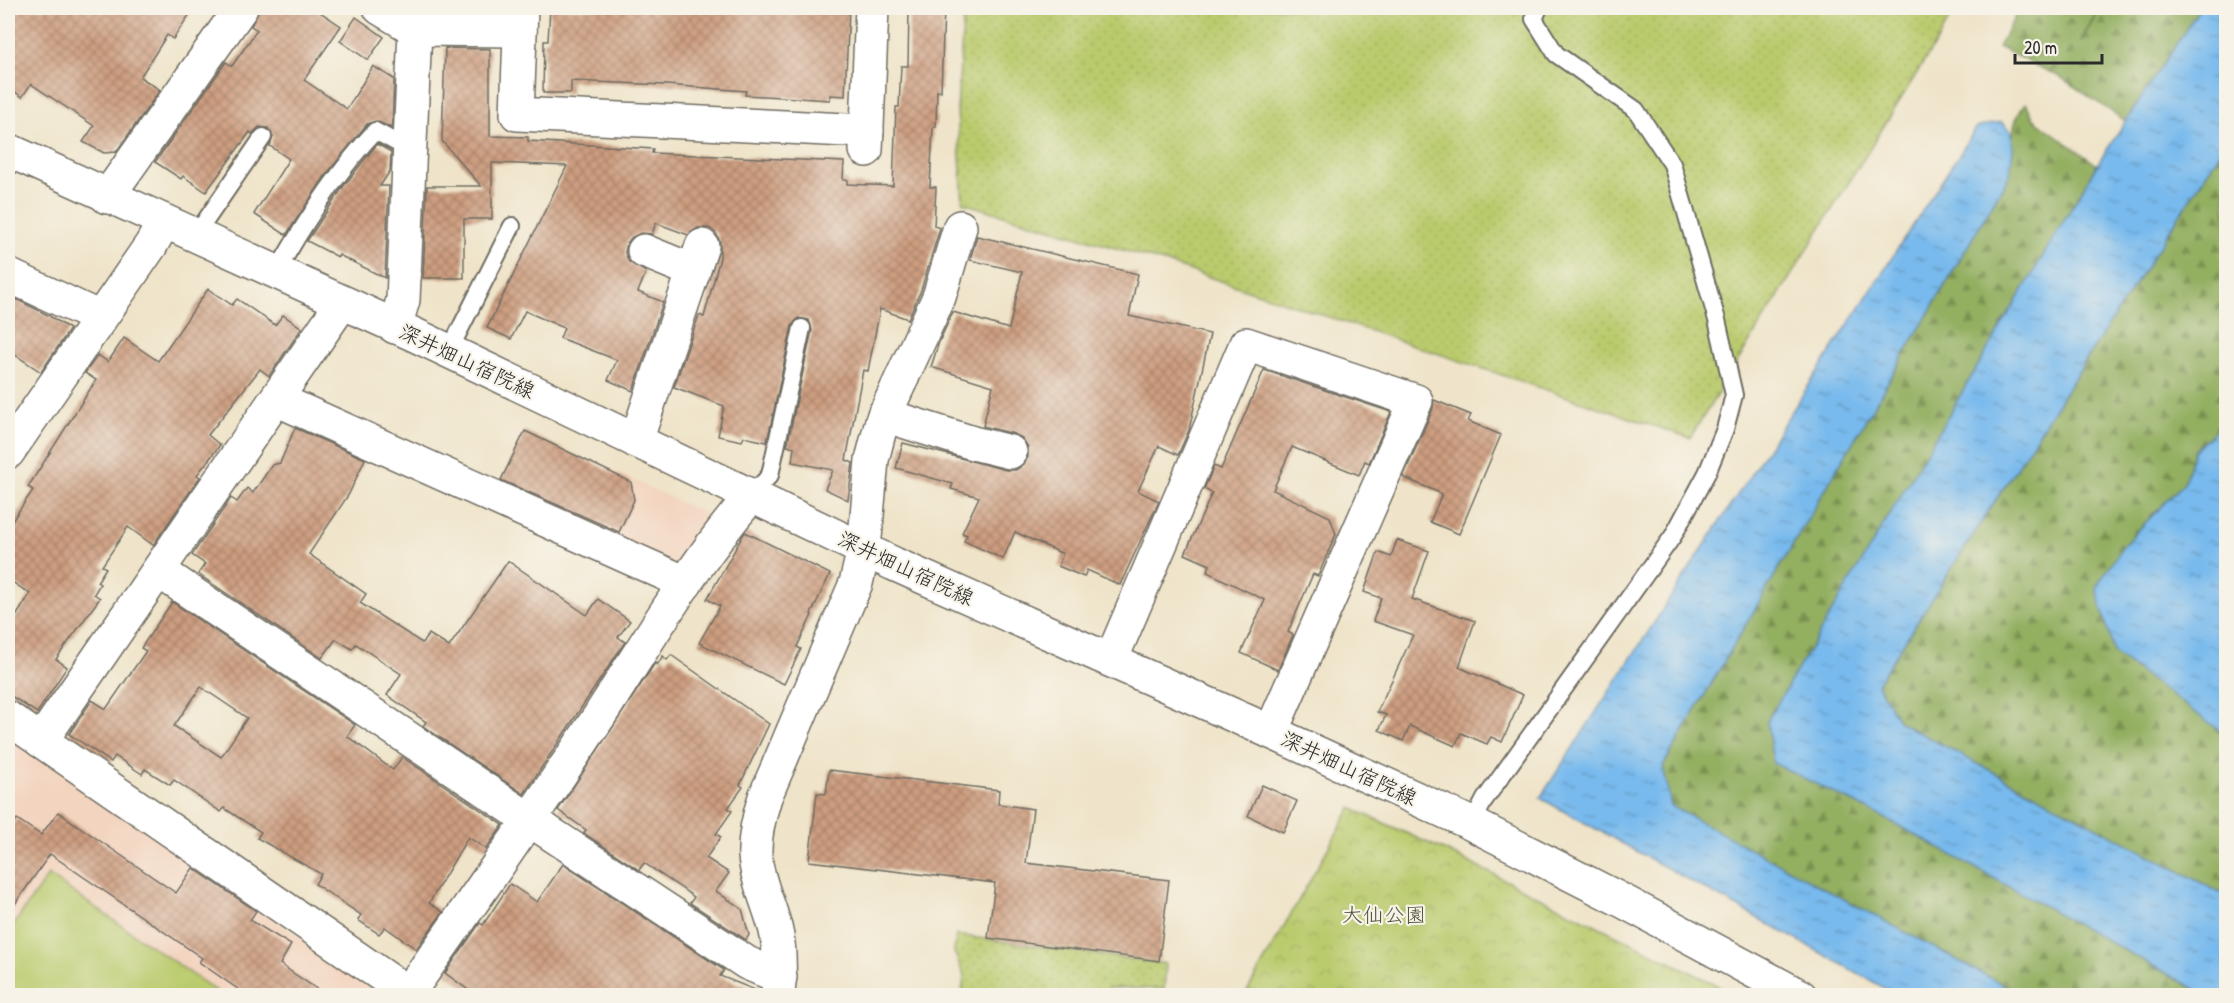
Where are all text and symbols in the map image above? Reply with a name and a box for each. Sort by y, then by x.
scale bar [2015,27,2102,65]
text: 20 m [2024,35,2057,60]
street label: 深井畑山宿院線 [394,317,540,405]
street label: 深井畑山宿院線 [833,524,979,612]
street label: 深井畑山宿院線 [1276,724,1422,812]
park label: 大仙公園 [1342,900,1426,929]

